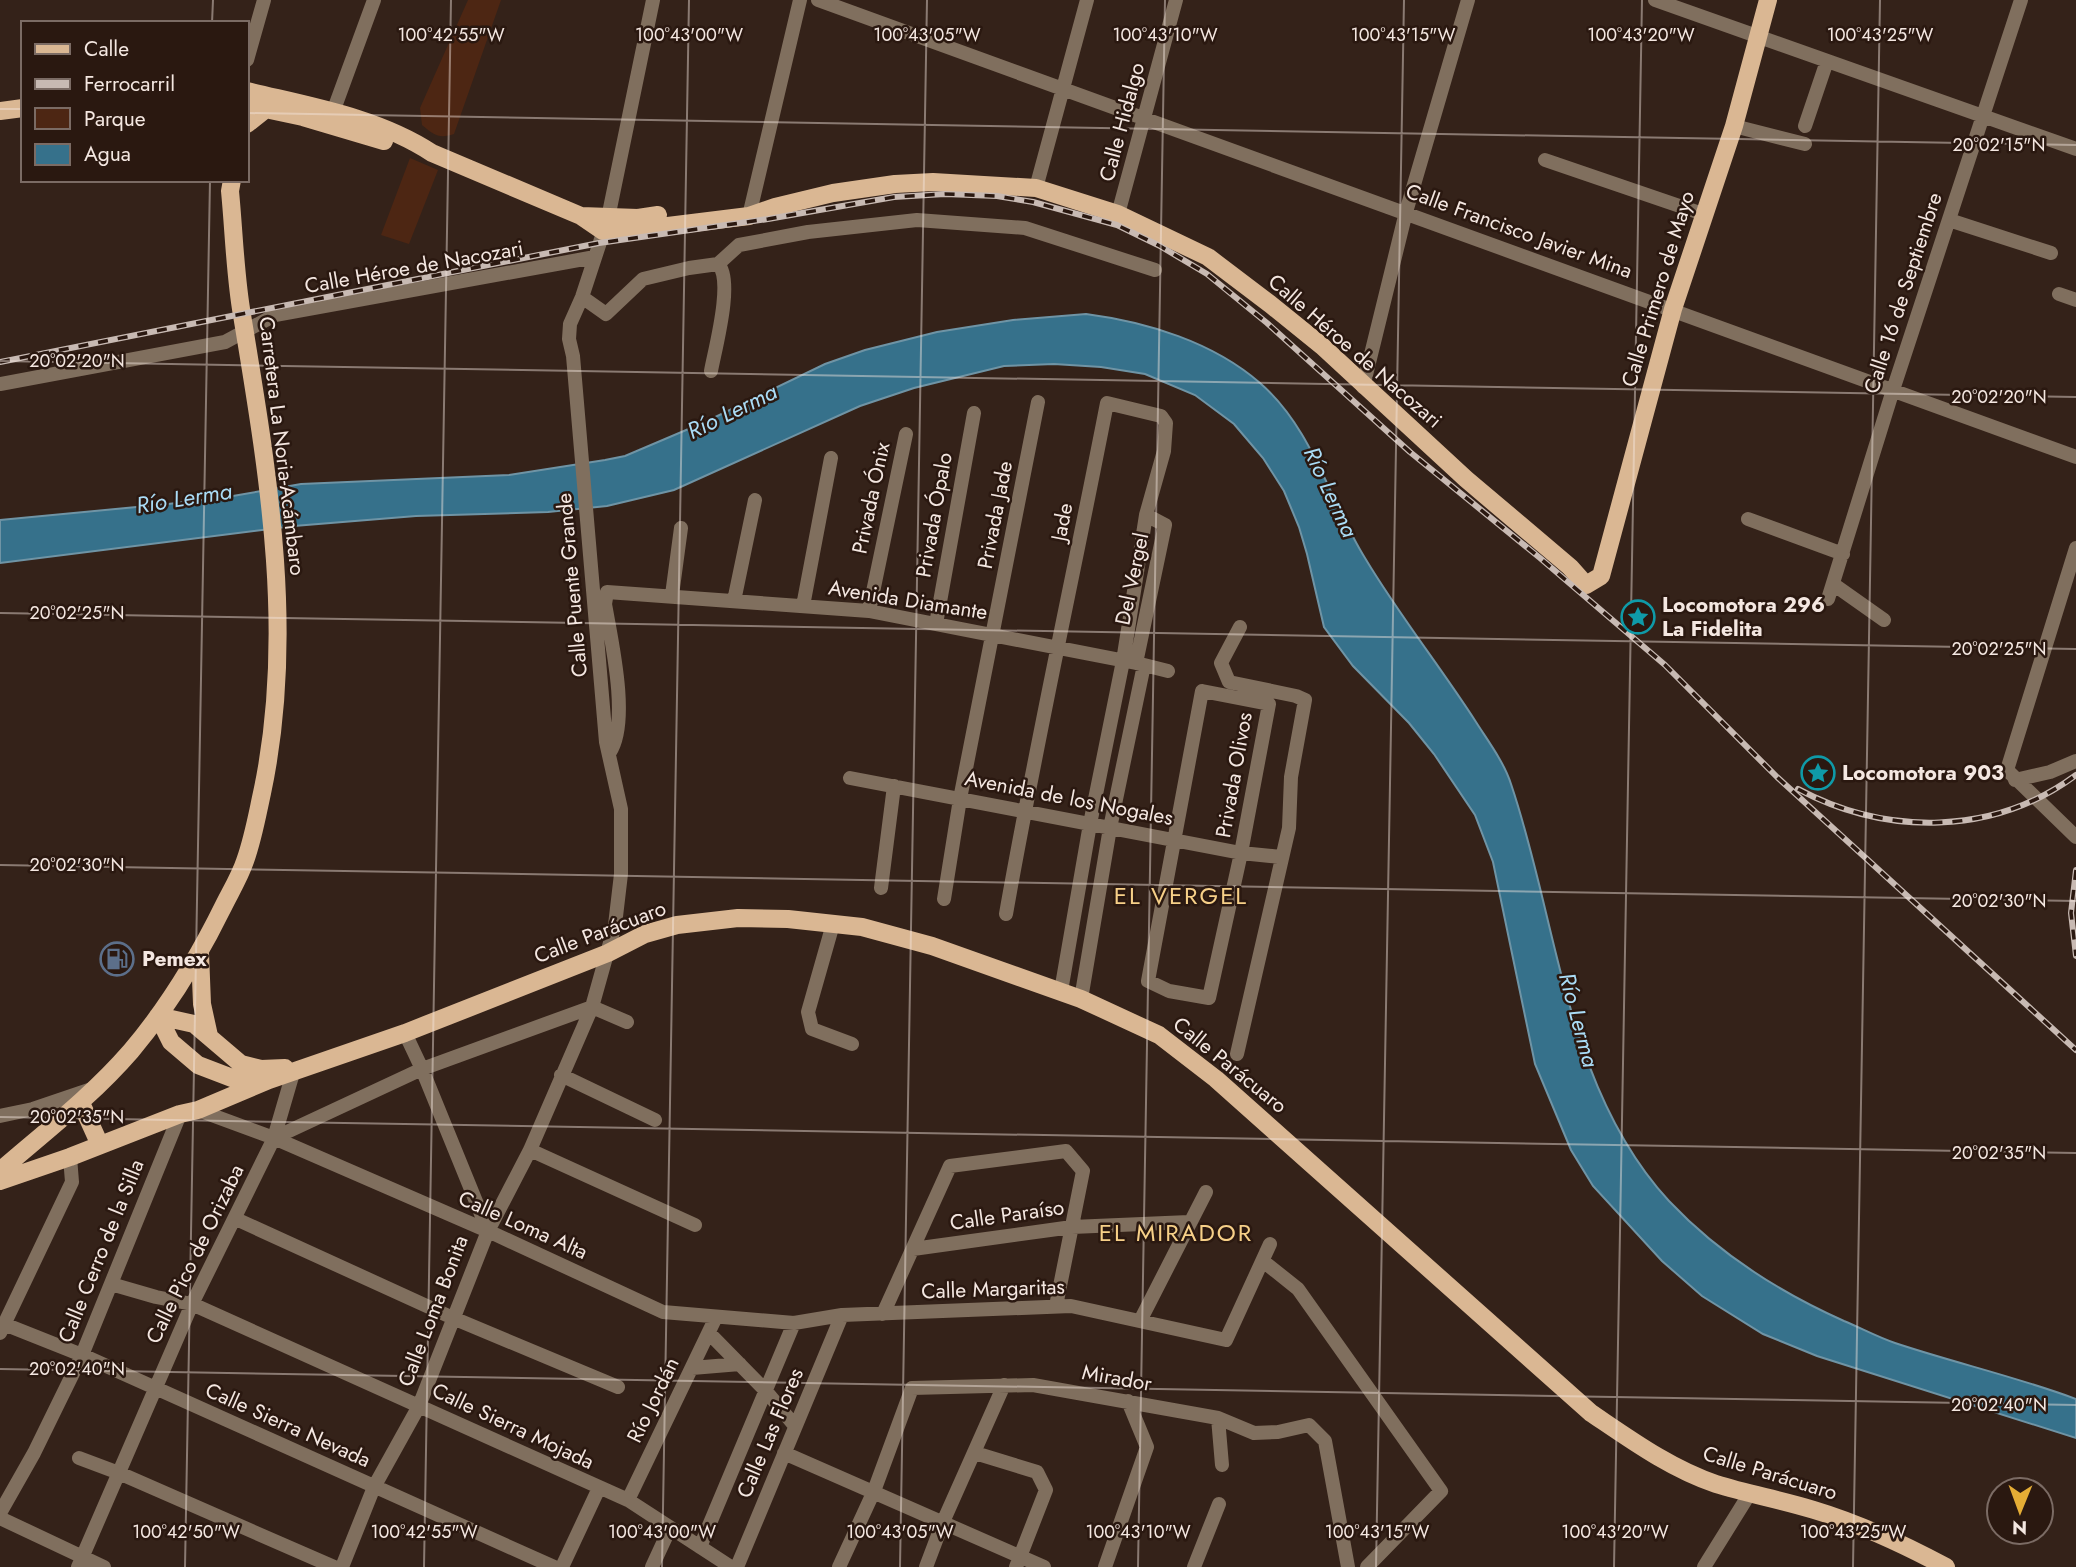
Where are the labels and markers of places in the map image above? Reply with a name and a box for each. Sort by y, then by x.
place label: Locomotora 296 La Fidelita [1662,590,1825,644]
place icon: Locomotora 296 La Fidelita [1619,598,1657,636]
place icon: Locomotora 903 [1799,754,1837,792]
place label: Locomotora 903 [1842,758,2004,788]
fuel station icon: Pemex [98,940,136,978]
place label: Pemex [142,944,207,974]

